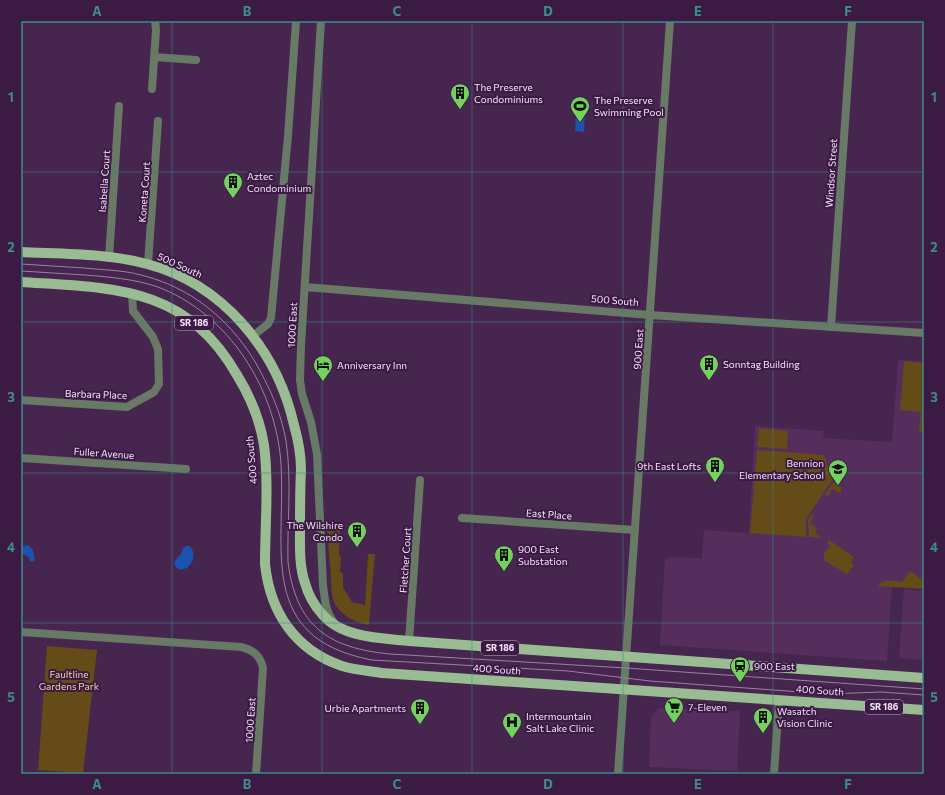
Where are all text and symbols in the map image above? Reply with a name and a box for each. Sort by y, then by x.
text: A [92,3,102,19]
text: B [243,3,252,19]
text: C [393,3,402,19]
text: D [543,3,553,19]
text: E [694,3,702,19]
text: F [844,3,852,19]
place label: The Preserve Condominiums [474,81,543,105]
building icon: The Preserve Condominiums [449,82,471,110]
text: 1 [8,89,14,105]
text: 1 [931,89,937,105]
place label: The Preserve Swimming Pool [594,94,664,118]
sports icon: The Preserve Swimming Pool [569,95,591,123]
street label: Windsor Street [823,138,839,208]
street label: Isabella Court [96,149,112,213]
street label: Koneta Court [136,161,152,223]
place label: Aztec Condominium [247,170,311,194]
building icon: Aztec Condominium [222,171,244,199]
text: 2 [7,239,15,255]
text: 2 [930,239,938,255]
street label: 500 South [156,250,204,280]
street label: 500 South [591,292,639,308]
street label: 1000 East [285,302,299,348]
road number: SR 186 [175,316,213,330]
street label: 900 East [631,328,645,370]
building icon: Sonntag Building [698,353,720,381]
hotel icon: Anniversary Inn [312,354,334,382]
place label: Sonntag Building [723,358,800,370]
place label: Anniversary Inn [337,359,407,371]
street label: Barbara Place [65,387,127,401]
text: 3 [7,389,15,405]
text: 3 [930,389,938,405]
street label: 400 South [243,435,259,485]
street label: Fuller Avenue [73,445,135,461]
building icon: 9th East Lofts [704,455,726,483]
place label: Bennion Elementary School [739,457,824,481]
school or university icon: Bennion Elementary School [827,458,849,486]
place label: 9th East Lofts [637,460,701,472]
street label: East Place [526,506,572,522]
place label: The Wilshire Condo [286,519,343,543]
building icon: The Wilshire Condo [346,520,368,548]
street label: Fletcher Court [397,527,413,593]
text: 4 [7,539,15,555]
text: 4 [930,539,938,555]
place label: 900 East Substation [518,543,568,567]
building icon: 900 East Substation [493,544,515,572]
road number: SR 186 [481,641,519,655]
station icon: 900 East [729,655,751,683]
place label: 900 East [754,660,795,672]
street label: 400 South [473,661,521,677]
park label: Faultline Gardens Park [39,668,100,692]
street label: 400 South [796,682,844,698]
text: 5 [7,689,15,705]
text: 5 [930,689,938,705]
supermarket icon: 7-Eleven [663,696,685,724]
street label: 1000 East [242,697,258,743]
building icon: Urbie Apartments [409,697,431,725]
road number: SR 186 [865,700,903,714]
place label: 7-Eleven [688,701,727,713]
place label: Urbie Apartments [325,702,406,714]
place label: Wasatch Vision Clinic [777,705,832,729]
building icon: Wasatch Vision Clinic [752,706,774,734]
place label: Intermountain Salt Lake Clinic [526,710,594,734]
hospital icon: Intermountain Salt Lake Clinic [501,711,523,739]
text: A [92,776,102,792]
text: B [243,776,252,792]
text: C [393,776,402,792]
text: D [543,776,553,792]
text: E [694,776,702,792]
text: F [844,776,852,792]

